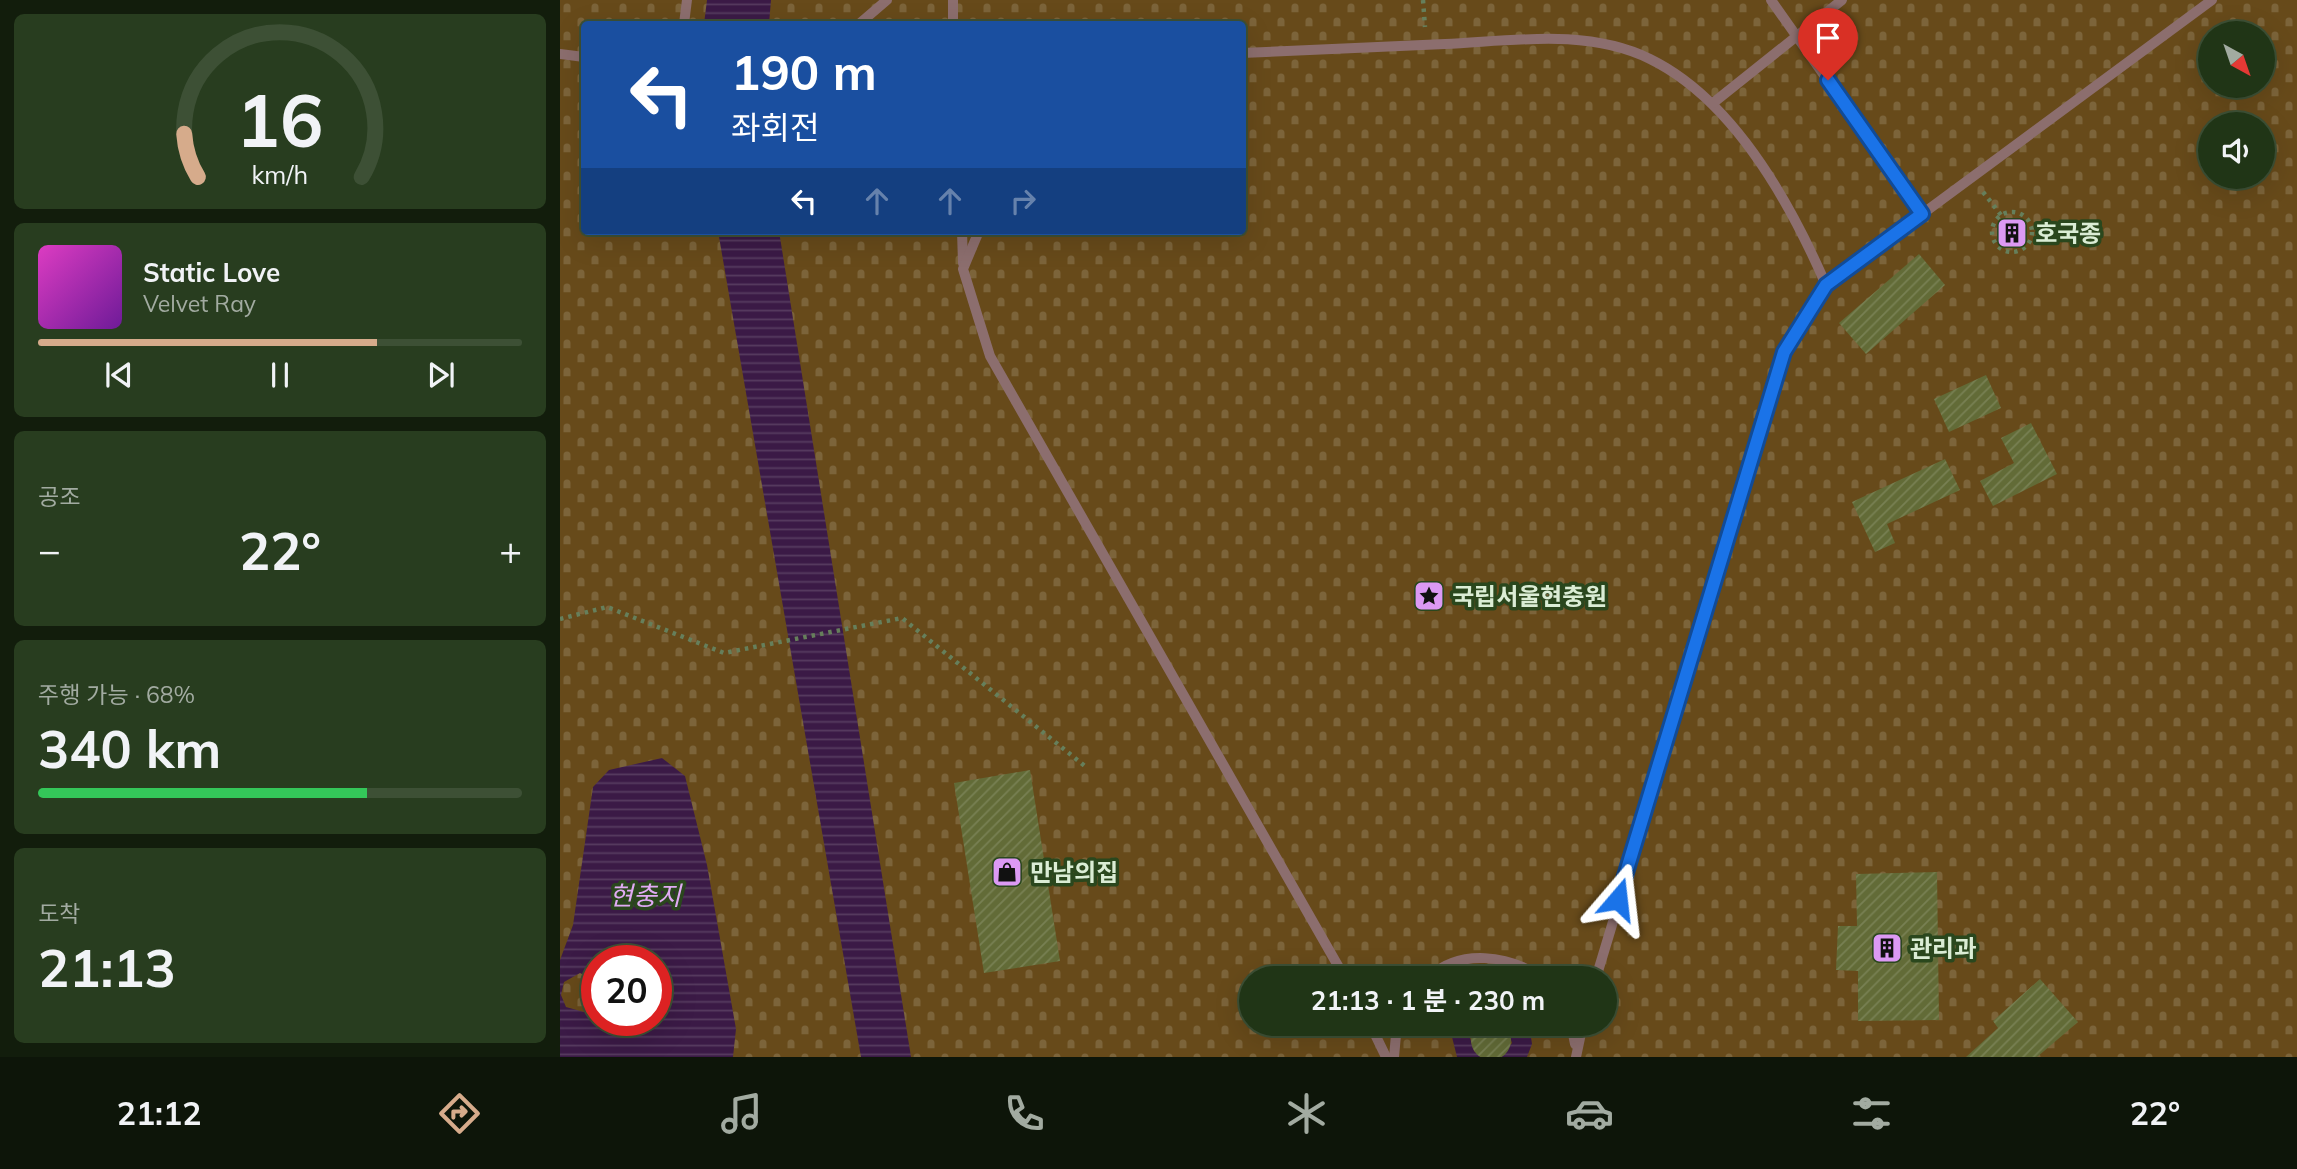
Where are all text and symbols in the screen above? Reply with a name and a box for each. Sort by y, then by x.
pin [1798,8,1858,80]
icon: arrive [1809,19,1847,57]
north arrow [2198,21,2275,98]
map controls [2198,21,2275,189]
text: 190 m [731,41,877,102]
icon: left [616,49,707,140]
text: 16 [236,75,324,166]
text: 좌회전 [731,107,819,147]
button: sound [2198,112,2275,189]
text: km/h [252,159,308,190]
icon: left [785,182,823,220]
icon: ahead [858,182,896,220]
icon: ahead [931,182,969,220]
icon: right [1004,182,1042,220]
building icon: 호국종 [1995,216,2029,250]
place label: 호국종 [2035,218,2101,248]
text: Static Love [143,256,280,289]
text: Velvet Ray [143,289,256,318]
icon: previous [100,356,138,394]
icon: pause [261,356,299,394]
icon: next [422,356,460,394]
text: 공조 [38,482,80,511]
text: 22° [239,518,321,583]
text: − [38,526,61,574]
text: + [499,526,522,574]
place icon: 국립서울현충원 [1412,579,1446,613]
place label: 국립서울현충원 [1452,581,1607,611]
text: 주행 가능 · 68% [38,680,195,709]
text: 340 km [38,716,221,781]
shop icon: 만남의집 [990,855,1024,889]
place label: 만남의집 [1030,857,1118,887]
position arrow [1581,862,1655,936]
water label: 현충지 [609,879,683,912]
text: 도착 [38,899,80,928]
building icon: 관리과 [1870,931,1904,965]
place label: 관리과 [1910,933,1976,963]
text: 21:13 [38,935,176,1000]
speed limit sign: 20 [581,945,672,1036]
text: 21:13 · 1 분 · 230 m [1311,984,1545,1017]
icon: directions [435,1089,484,1138]
icon: music [717,1089,766,1138]
icon: phone [1000,1089,1049,1138]
icon: climate [1282,1089,1331,1138]
icon: car [1565,1089,1614,1138]
icon: filters [1847,1089,1896,1138]
text: 21:12 [117,1093,201,1133]
text: 22° [2130,1093,2180,1133]

